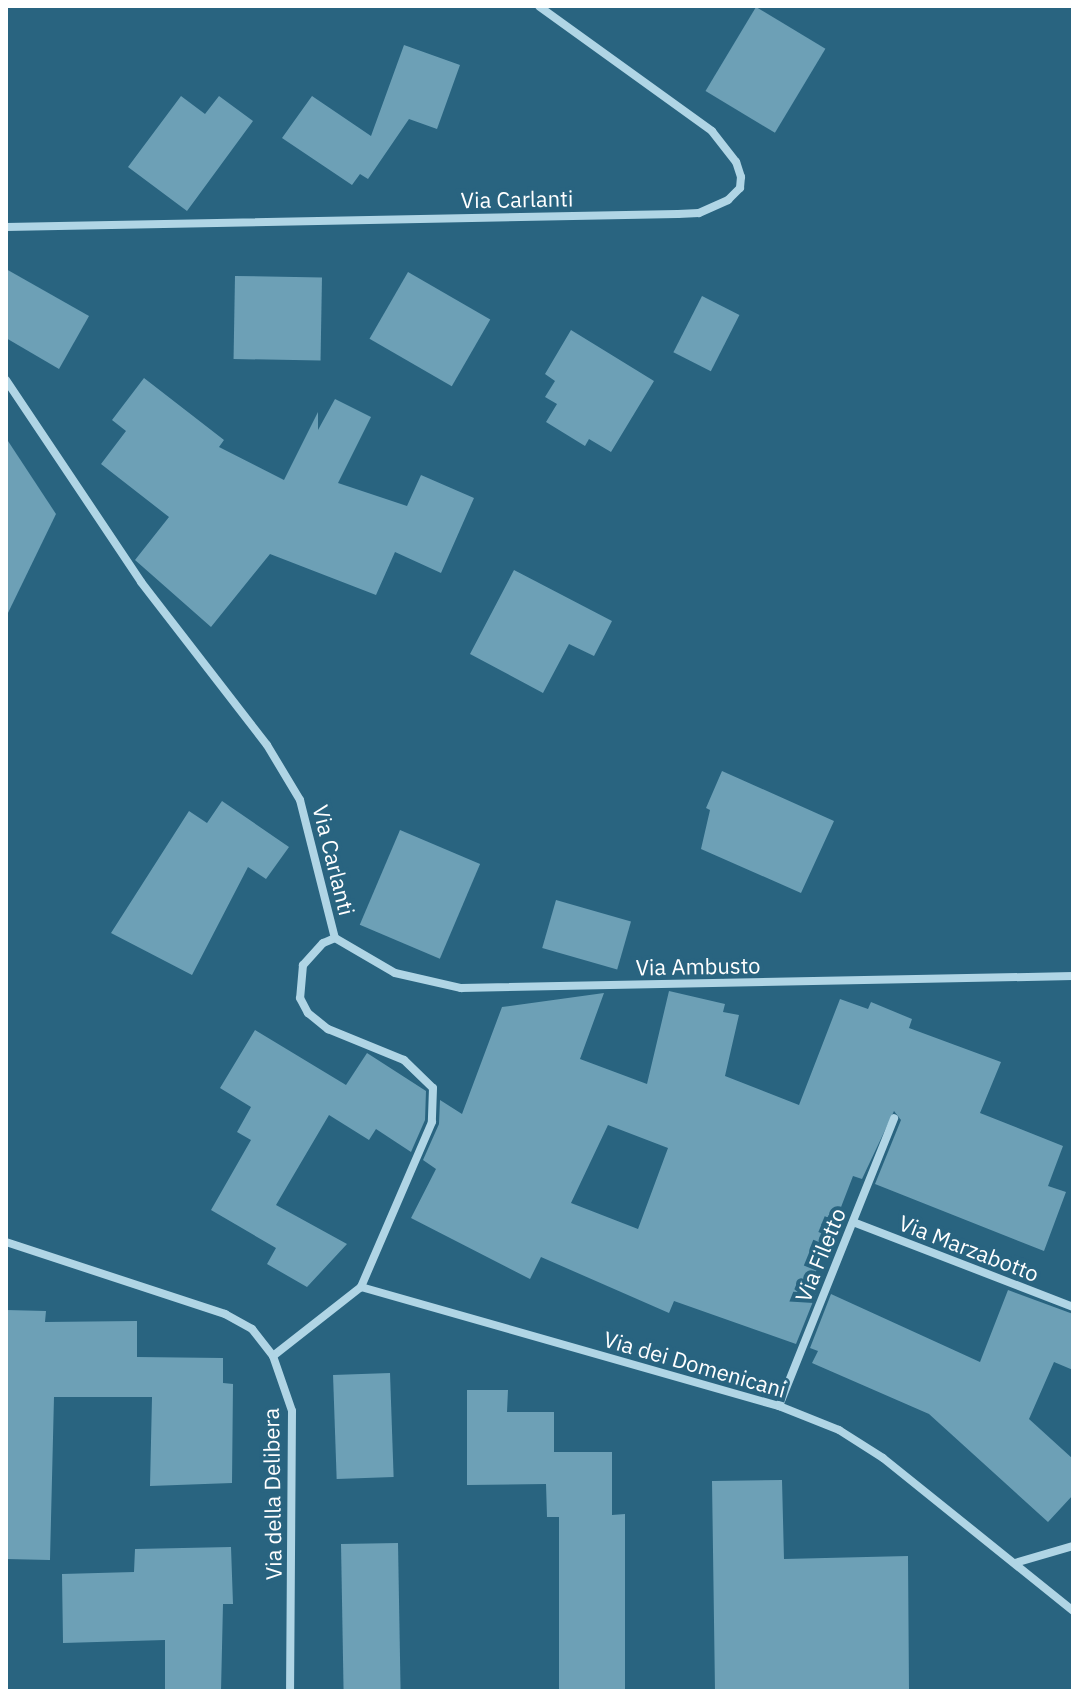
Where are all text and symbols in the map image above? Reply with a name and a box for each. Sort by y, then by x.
street label: Via Carlanti [460,185,574,213]
street label: Via Carlanti [308,802,360,918]
street label: Via Ambusto [635,952,761,980]
street label: Via Filetto [789,1204,851,1306]
street label: Via Marzabotto [895,1209,1043,1287]
street label: Via dei Domenicani [601,1325,789,1403]
street label: Via della Delibera [257,1408,287,1580]

